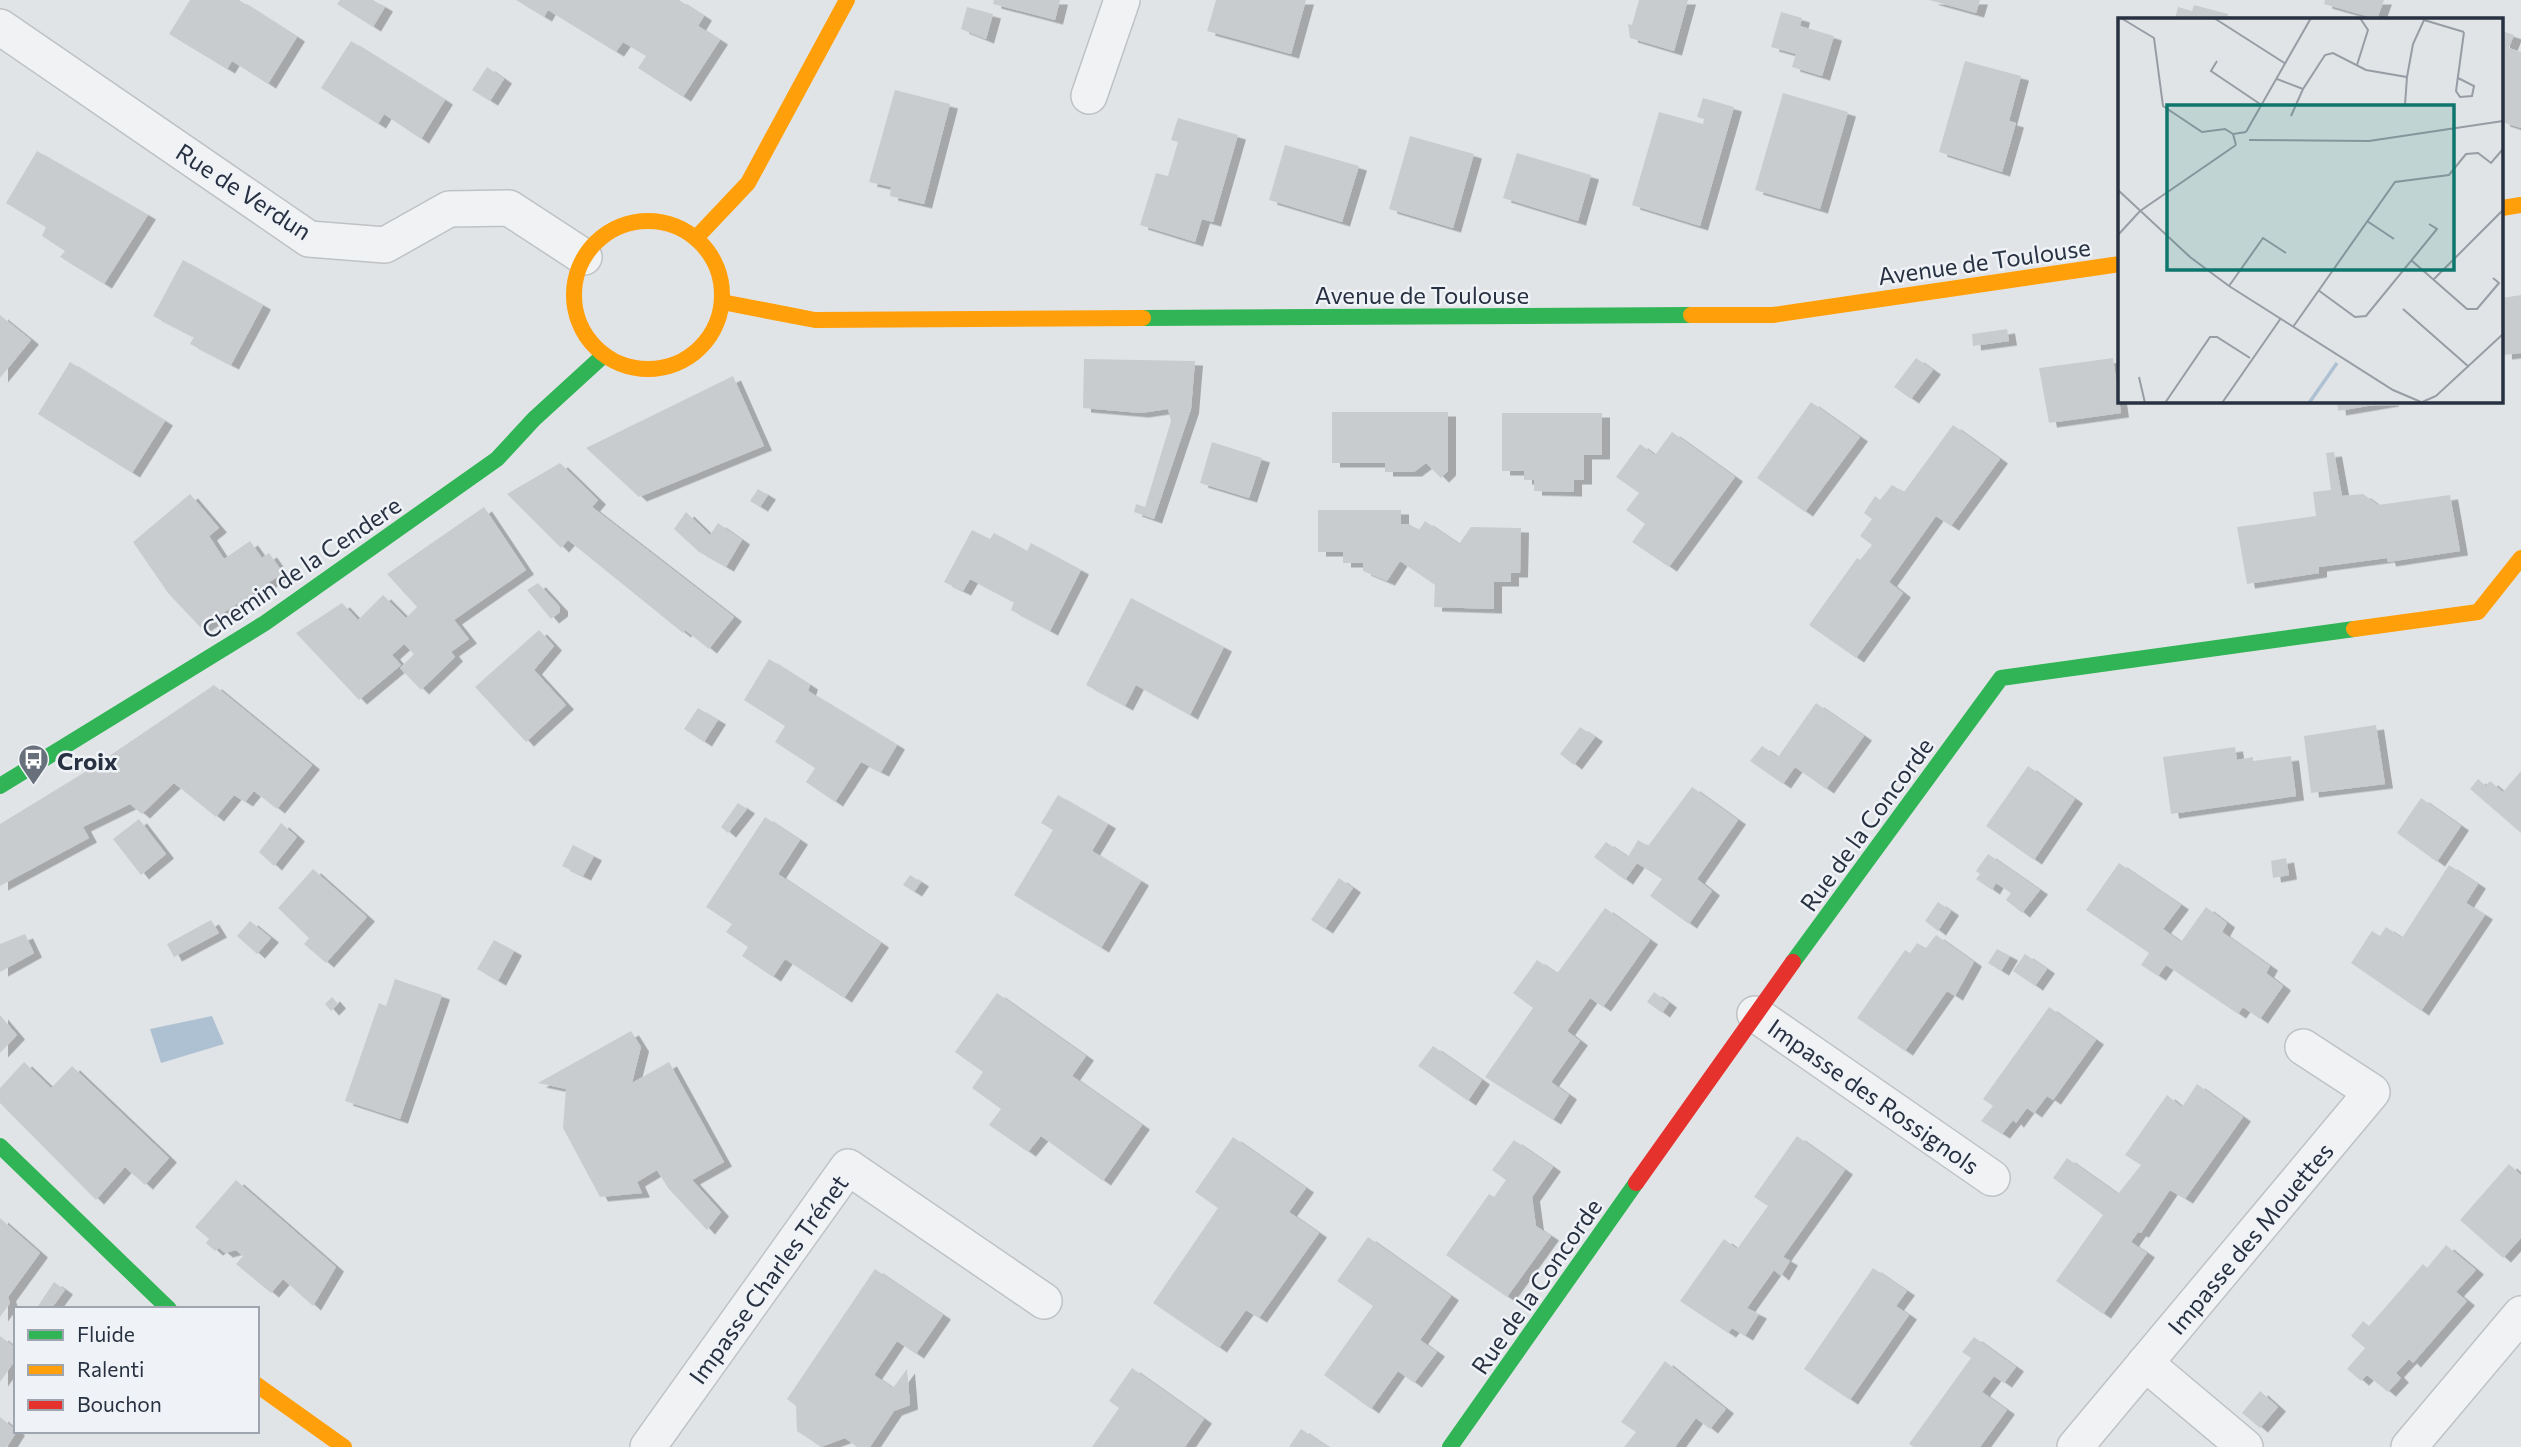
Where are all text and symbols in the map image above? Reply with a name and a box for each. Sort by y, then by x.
inset map [2118,18,2504,402]
street label: Rue de Verdun [171,137,317,245]
street label: Avenue de Toulouse [1876,232,2092,290]
street label: Avenue de Toulouse [1315,280,1529,309]
street label: Chemin de la Cendere [196,490,406,644]
street label: Rue de la Concorde [1793,732,1939,916]
bus stop icon: Croix [17,743,51,787]
place label: Croix [57,746,118,775]
street label: Impasse des Rossignols [1763,1012,1985,1180]
street label: Impasse des Mouettes [2161,1136,2339,1340]
street label: Impasse Charles Trénet [682,1169,854,1389]
street label: Rue de la Concorde [1465,1193,1607,1379]
legend [14,1307,259,1433]
text: Fluide [77,1321,135,1346]
text: Ralenti [77,1356,144,1381]
text: Bouchon [77,1391,162,1416]

